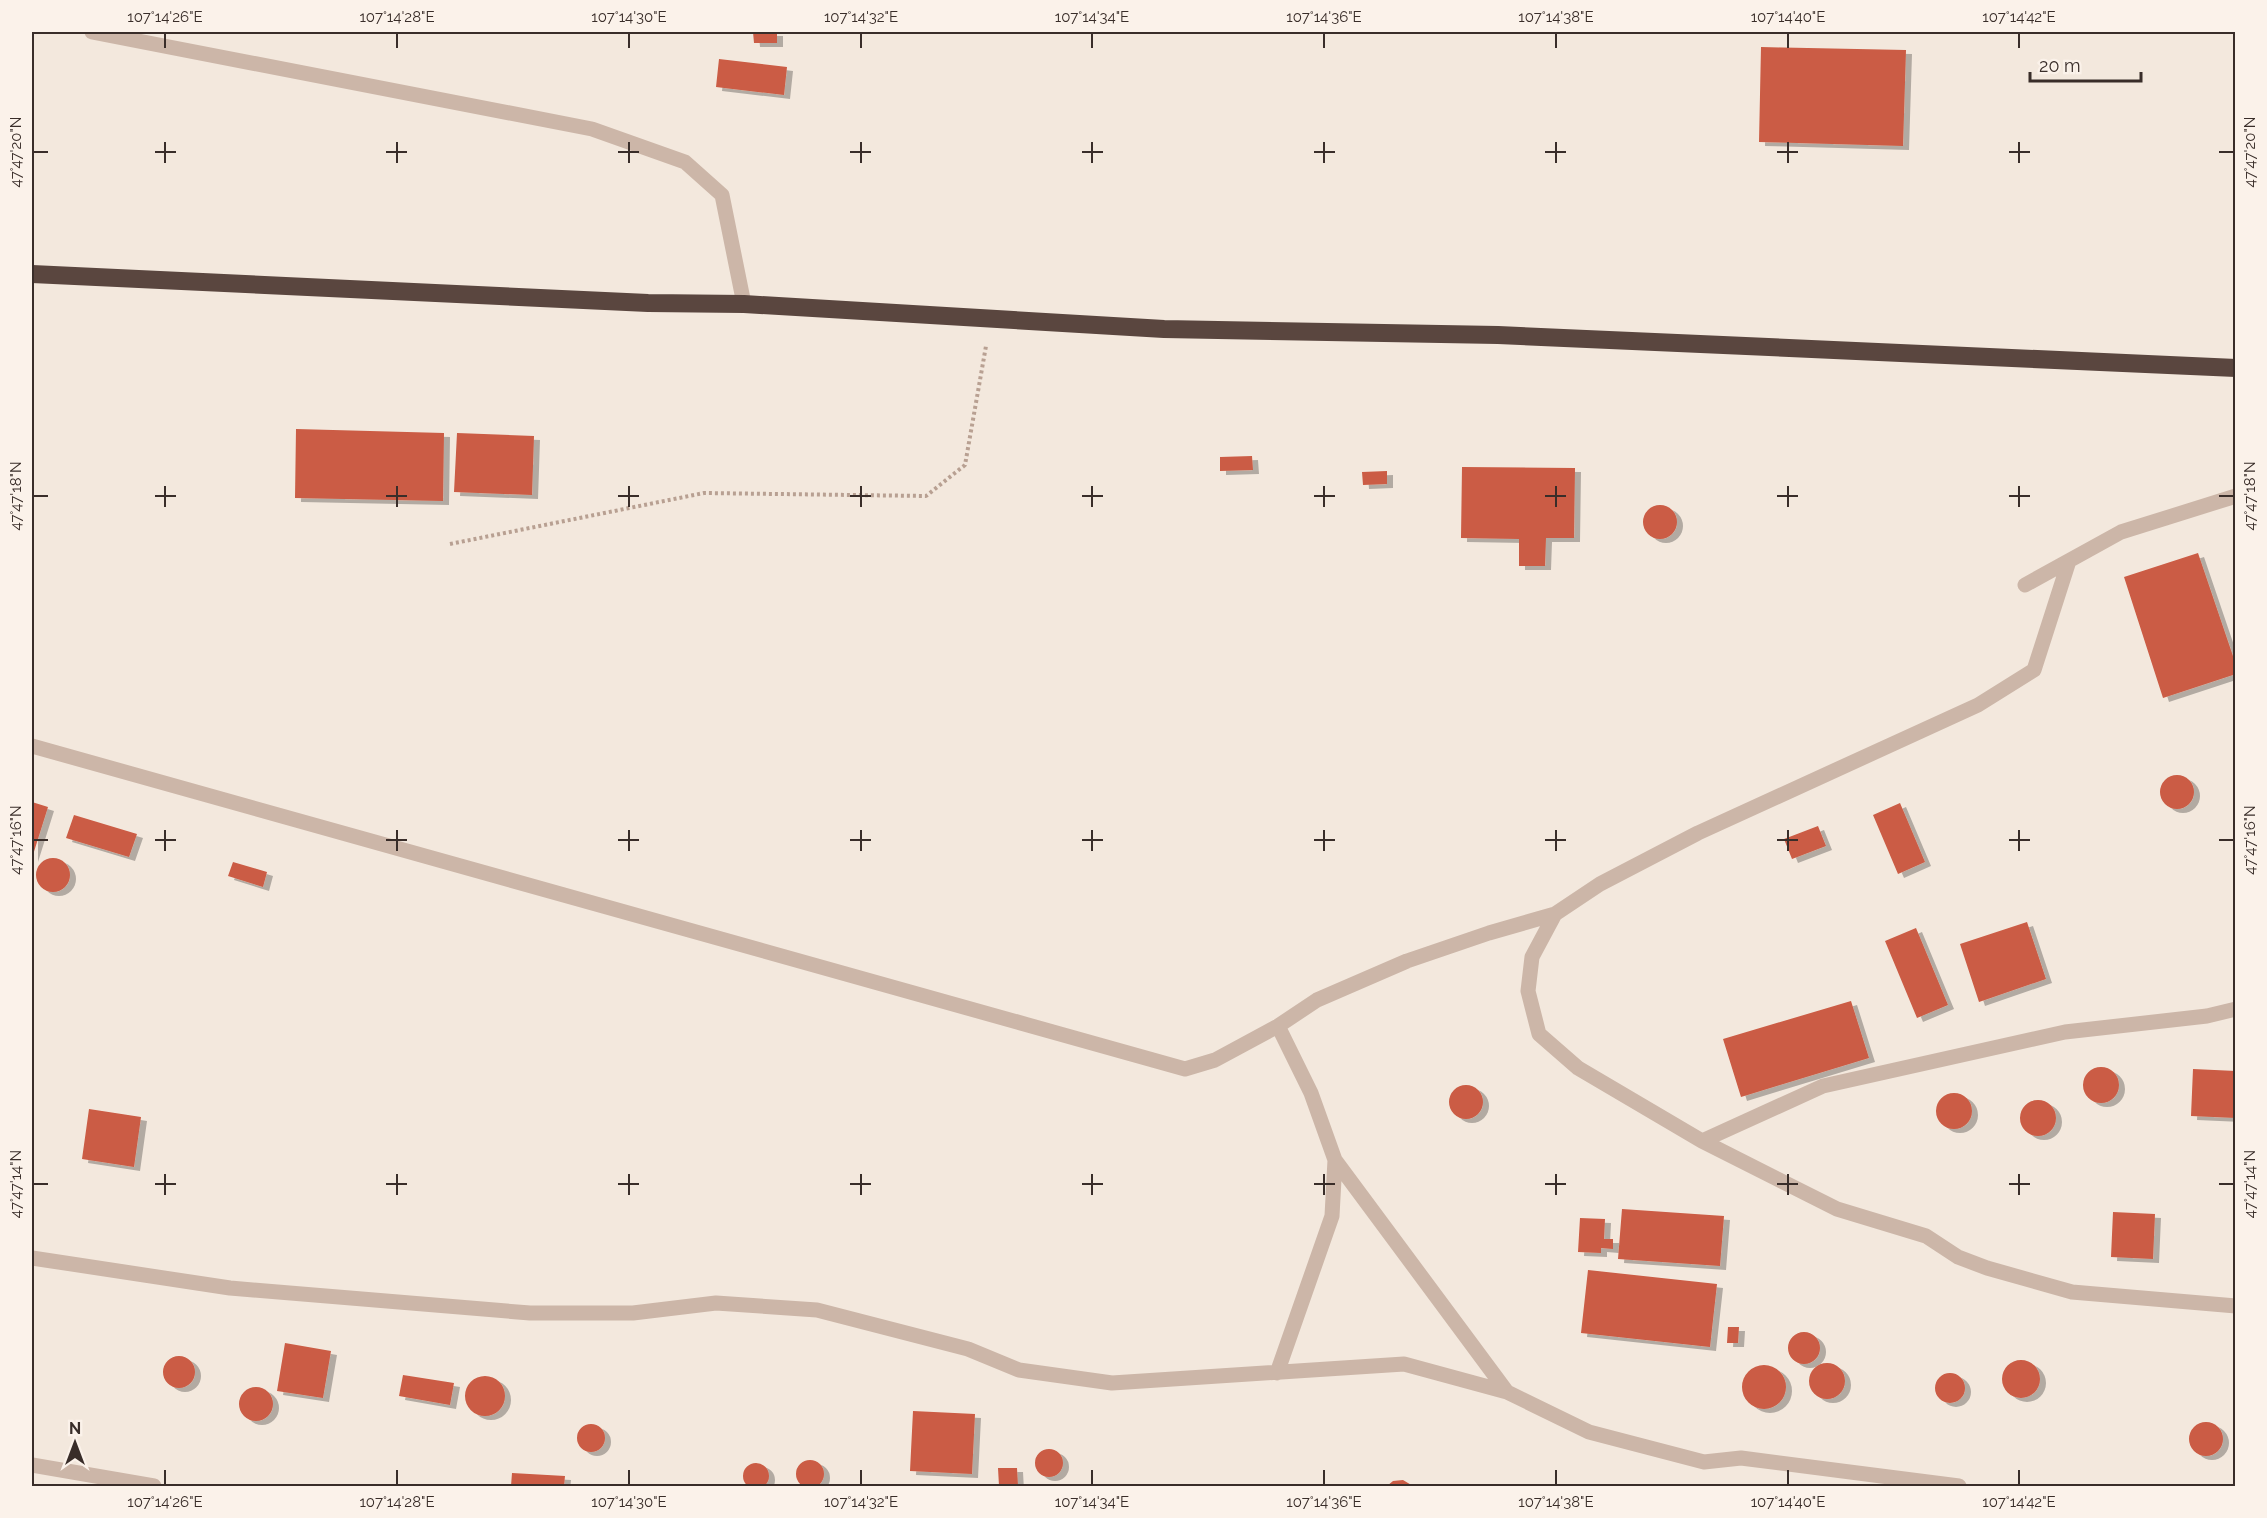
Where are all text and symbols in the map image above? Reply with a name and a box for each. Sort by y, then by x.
text: 107°14'26"E [127,8,203,26]
text: 107°14'28"E [359,8,435,26]
text: 107°14'30"E [591,8,667,26]
text: 107°14'32"E [824,8,898,26]
text: 107°14'34"E [1055,8,1129,26]
text: 107°14'36"E [1286,8,1362,26]
text: 107°14'38"E [1518,8,1594,26]
text: 107°14'40"E [1751,8,1825,26]
text: 107°14'42"E [1982,8,2056,26]
scale bar [2030,45,2141,83]
text: 20 m [2039,55,2081,76]
text: 47°47'20"N [7,117,25,187]
text: 47°47'20"N [2241,117,2259,187]
text: 47°47'18"N [7,461,25,531]
text: 47°47'18"N [2241,461,2259,531]
text: 47°47'16"N [7,805,25,875]
text: 47°47'16"N [2241,805,2259,875]
text: 47°47'14"N [7,1150,25,1218]
text: 47°47'14"N [2241,1150,2259,1218]
north arrow [45,1413,105,1473]
text: N [69,1419,81,1438]
text: 107°14'26"E [127,1493,203,1511]
text: 107°14'28"E [359,1493,435,1511]
text: 107°14'30"E [591,1493,667,1511]
text: 107°14'32"E [824,1493,898,1511]
text: 107°14'34"E [1055,1493,1129,1511]
text: 107°14'36"E [1286,1493,1362,1511]
text: 107°14'38"E [1518,1493,1594,1511]
text: 107°14'40"E [1751,1493,1825,1511]
text: 107°14'42"E [1982,1493,2056,1511]

